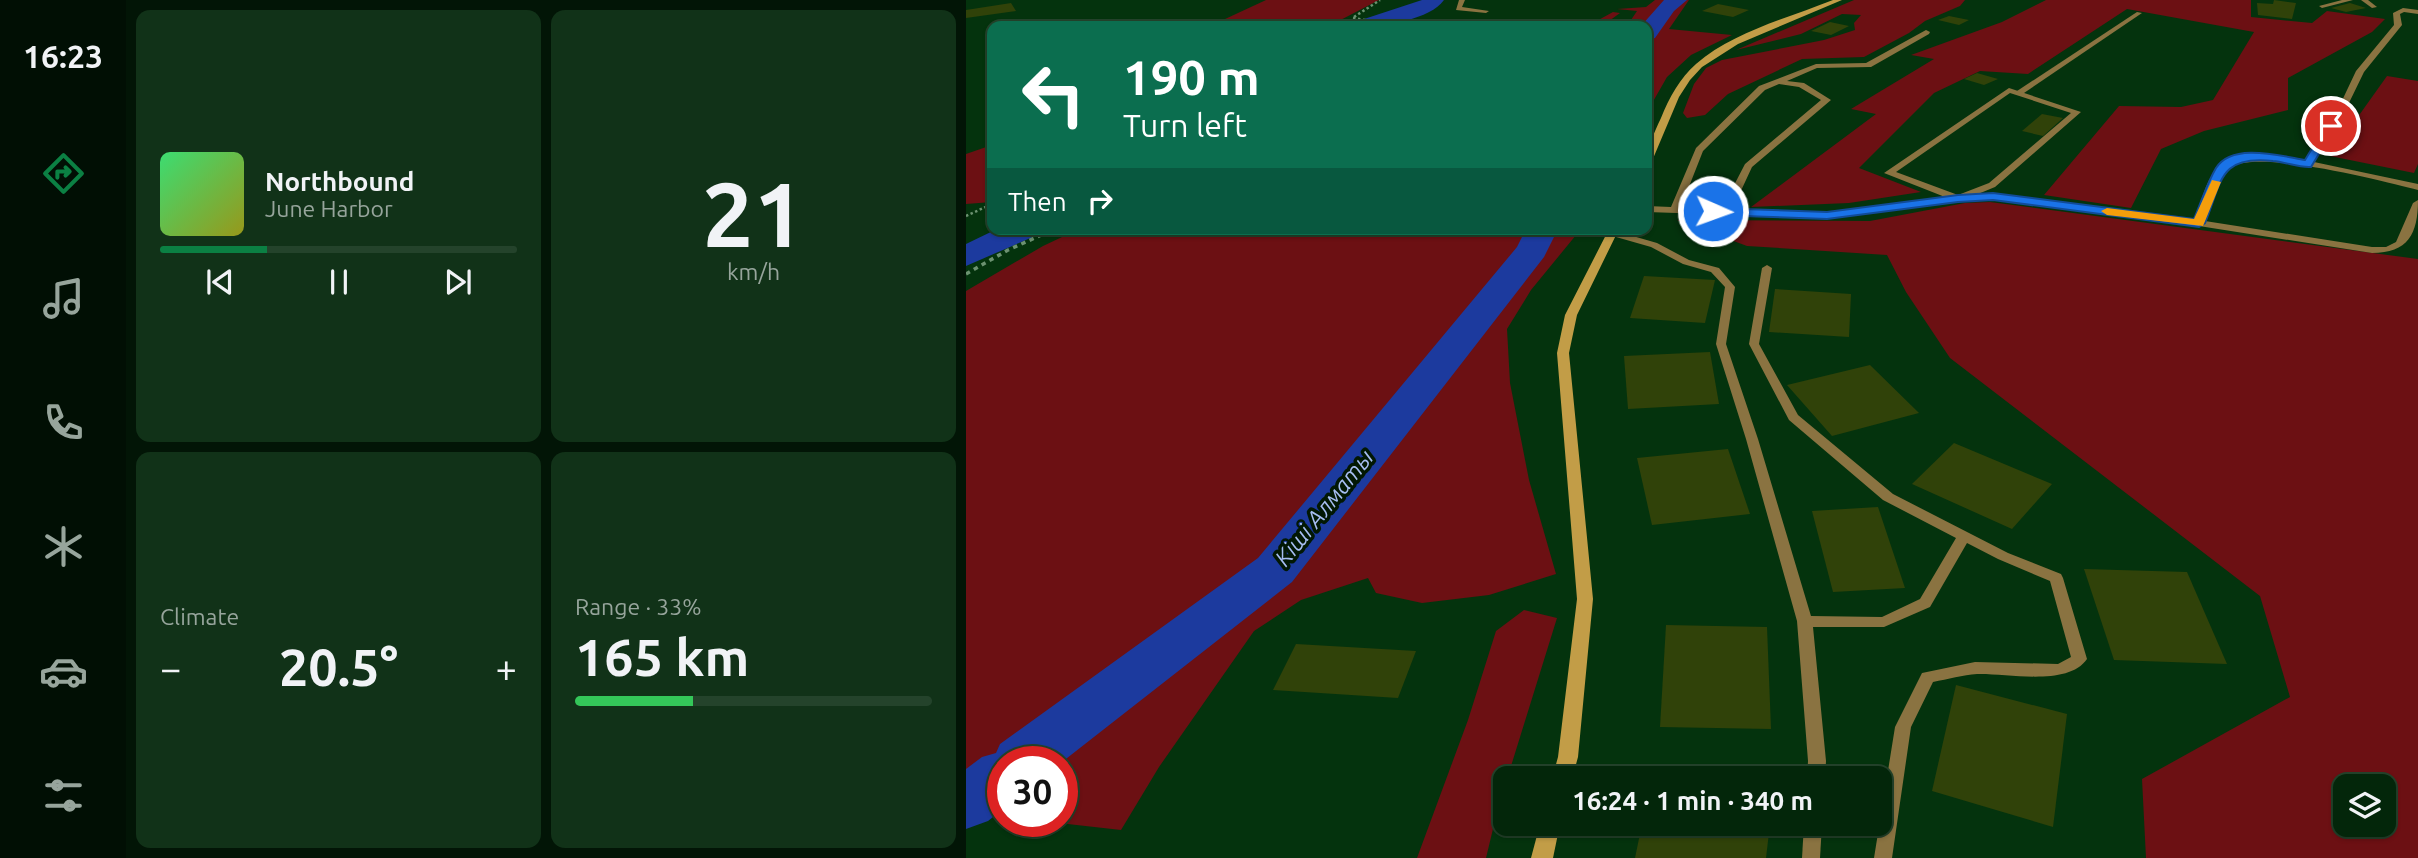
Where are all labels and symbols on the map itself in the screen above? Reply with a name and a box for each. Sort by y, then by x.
pin [2301,96,2361,156]
position arrow [1676,174,1750,248]
water label: Кіші Алматы [1269,445,1378,571]
speed limit sign: 30 [987,746,1078,837]

